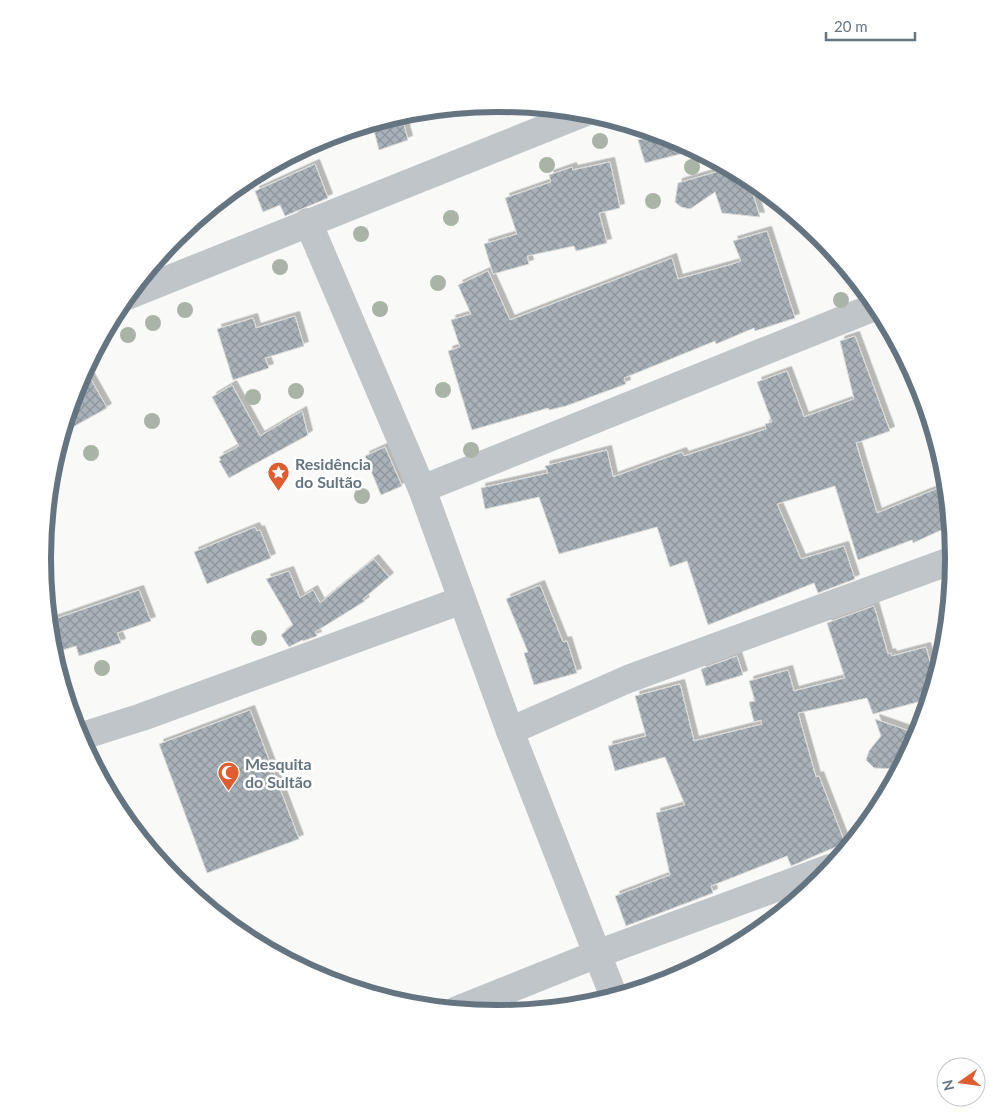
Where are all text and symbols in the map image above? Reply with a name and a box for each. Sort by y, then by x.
scale bar [826,10,915,42]
text: 20 m [834,17,868,35]
place label: Residência do Sultão [295,454,371,491]
place icon: Residência do Sultão [267,461,291,492]
place label: Mesquita do Sultão [245,754,312,791]
mosque icon: Mesquita do Sultão [217,761,241,792]
north arrow [936,1057,986,1107]
text: N [938,1078,957,1093]

